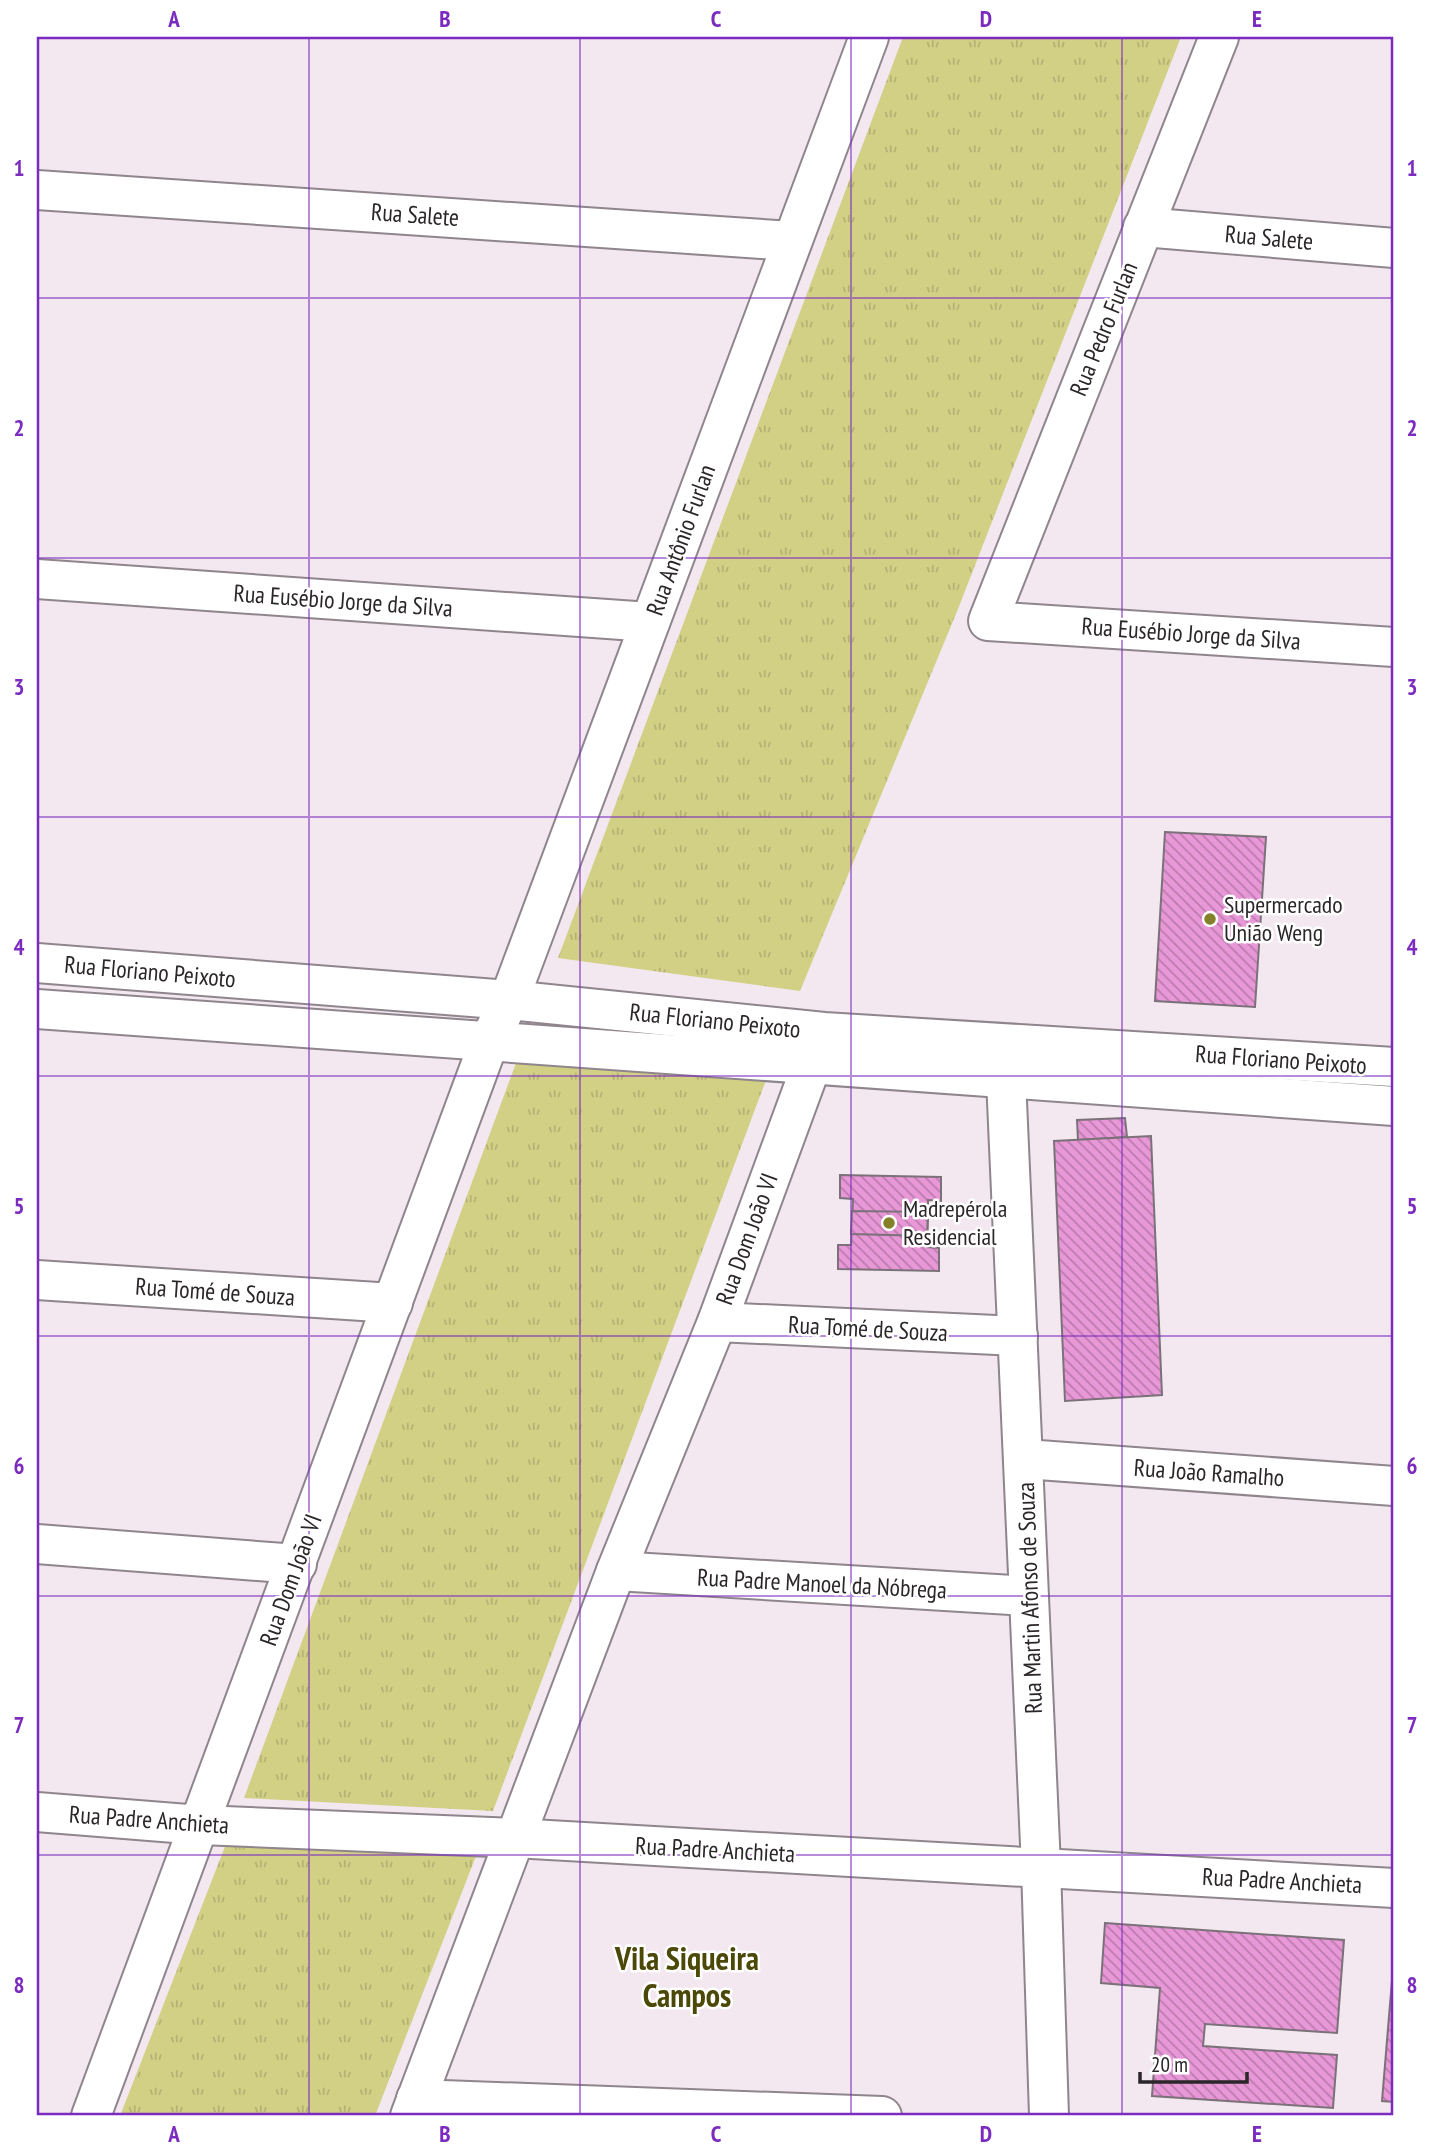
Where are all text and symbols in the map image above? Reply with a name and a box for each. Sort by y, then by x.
text: A [167,4,180,33]
text: B [439,4,451,33]
text: C [711,4,722,33]
text: D [980,4,992,33]
text: E [1252,4,1262,33]
text: 1 [14,153,25,182]
text: 1 [1407,153,1418,182]
street label: Rua Salete [370,196,460,233]
street label: Rua Salete [1224,218,1314,257]
street label: Rua Pedro Furlan [1063,257,1144,400]
text: 2 [14,413,25,442]
text: 2 [1407,413,1418,442]
street label: Rua Antônio Furlan [639,460,722,620]
street label: Rua Eusébio Jorge da Silva [232,577,454,624]
street label: Rua Eusébio Jorge da Silva [1080,610,1302,657]
text: 3 [14,672,25,701]
text: 3 [1407,672,1418,701]
place label: Supermercado União Weng [1224,889,1343,948]
marker: Supermercado União Weng [1202,911,1218,927]
text: 4 [14,932,25,961]
text: 4 [1407,932,1418,961]
street label: Rua Floriano Peixoto [63,949,237,994]
street label: Rua Floriano Peixoto [628,996,802,1045]
street label: Rua Floriano Peixoto [1194,1038,1368,1081]
street label: Rua Dom João VI [708,1169,785,1309]
text: 5 [14,1191,25,1220]
text: 5 [1407,1191,1418,1220]
place label: Madrepérola Residencial [903,1193,1007,1252]
marker: Madrepérola Residencial [881,1215,897,1231]
street label: Rua Tomé de Souza [134,1270,296,1313]
street label: Rua Tomé de Souza [787,1309,949,1348]
text: 6 [14,1451,25,1480]
text: 6 [1407,1451,1418,1480]
street label: Rua João Ramalho [1133,1452,1285,1493]
street label: Rua Martin Afonso de Souza [1010,1482,1049,1714]
street label: Rua Dom João VI [252,1510,329,1650]
street label: Rua Padre Manoel da Nóbrega [696,1561,948,1606]
text: 7 [14,1710,25,1739]
text: 7 [1407,1710,1418,1739]
street label: Rua Padre Anchieta [68,1798,230,1841]
street label: Rua Padre Anchieta [634,1830,796,1869]
street label: Rua Padre Anchieta [1201,1861,1363,1900]
district label: Vila Siqueira Campos [614,1937,759,2016]
text: 8 [14,1970,25,1999]
text: 8 [1407,1970,1418,1999]
scale bar [1140,2041,1247,2085]
text: 20 m [1151,2051,1188,2078]
text: A [167,2119,180,2148]
text: B [439,2119,451,2148]
text: C [711,2119,722,2148]
text: D [980,2119,992,2148]
text: E [1252,2119,1262,2148]

